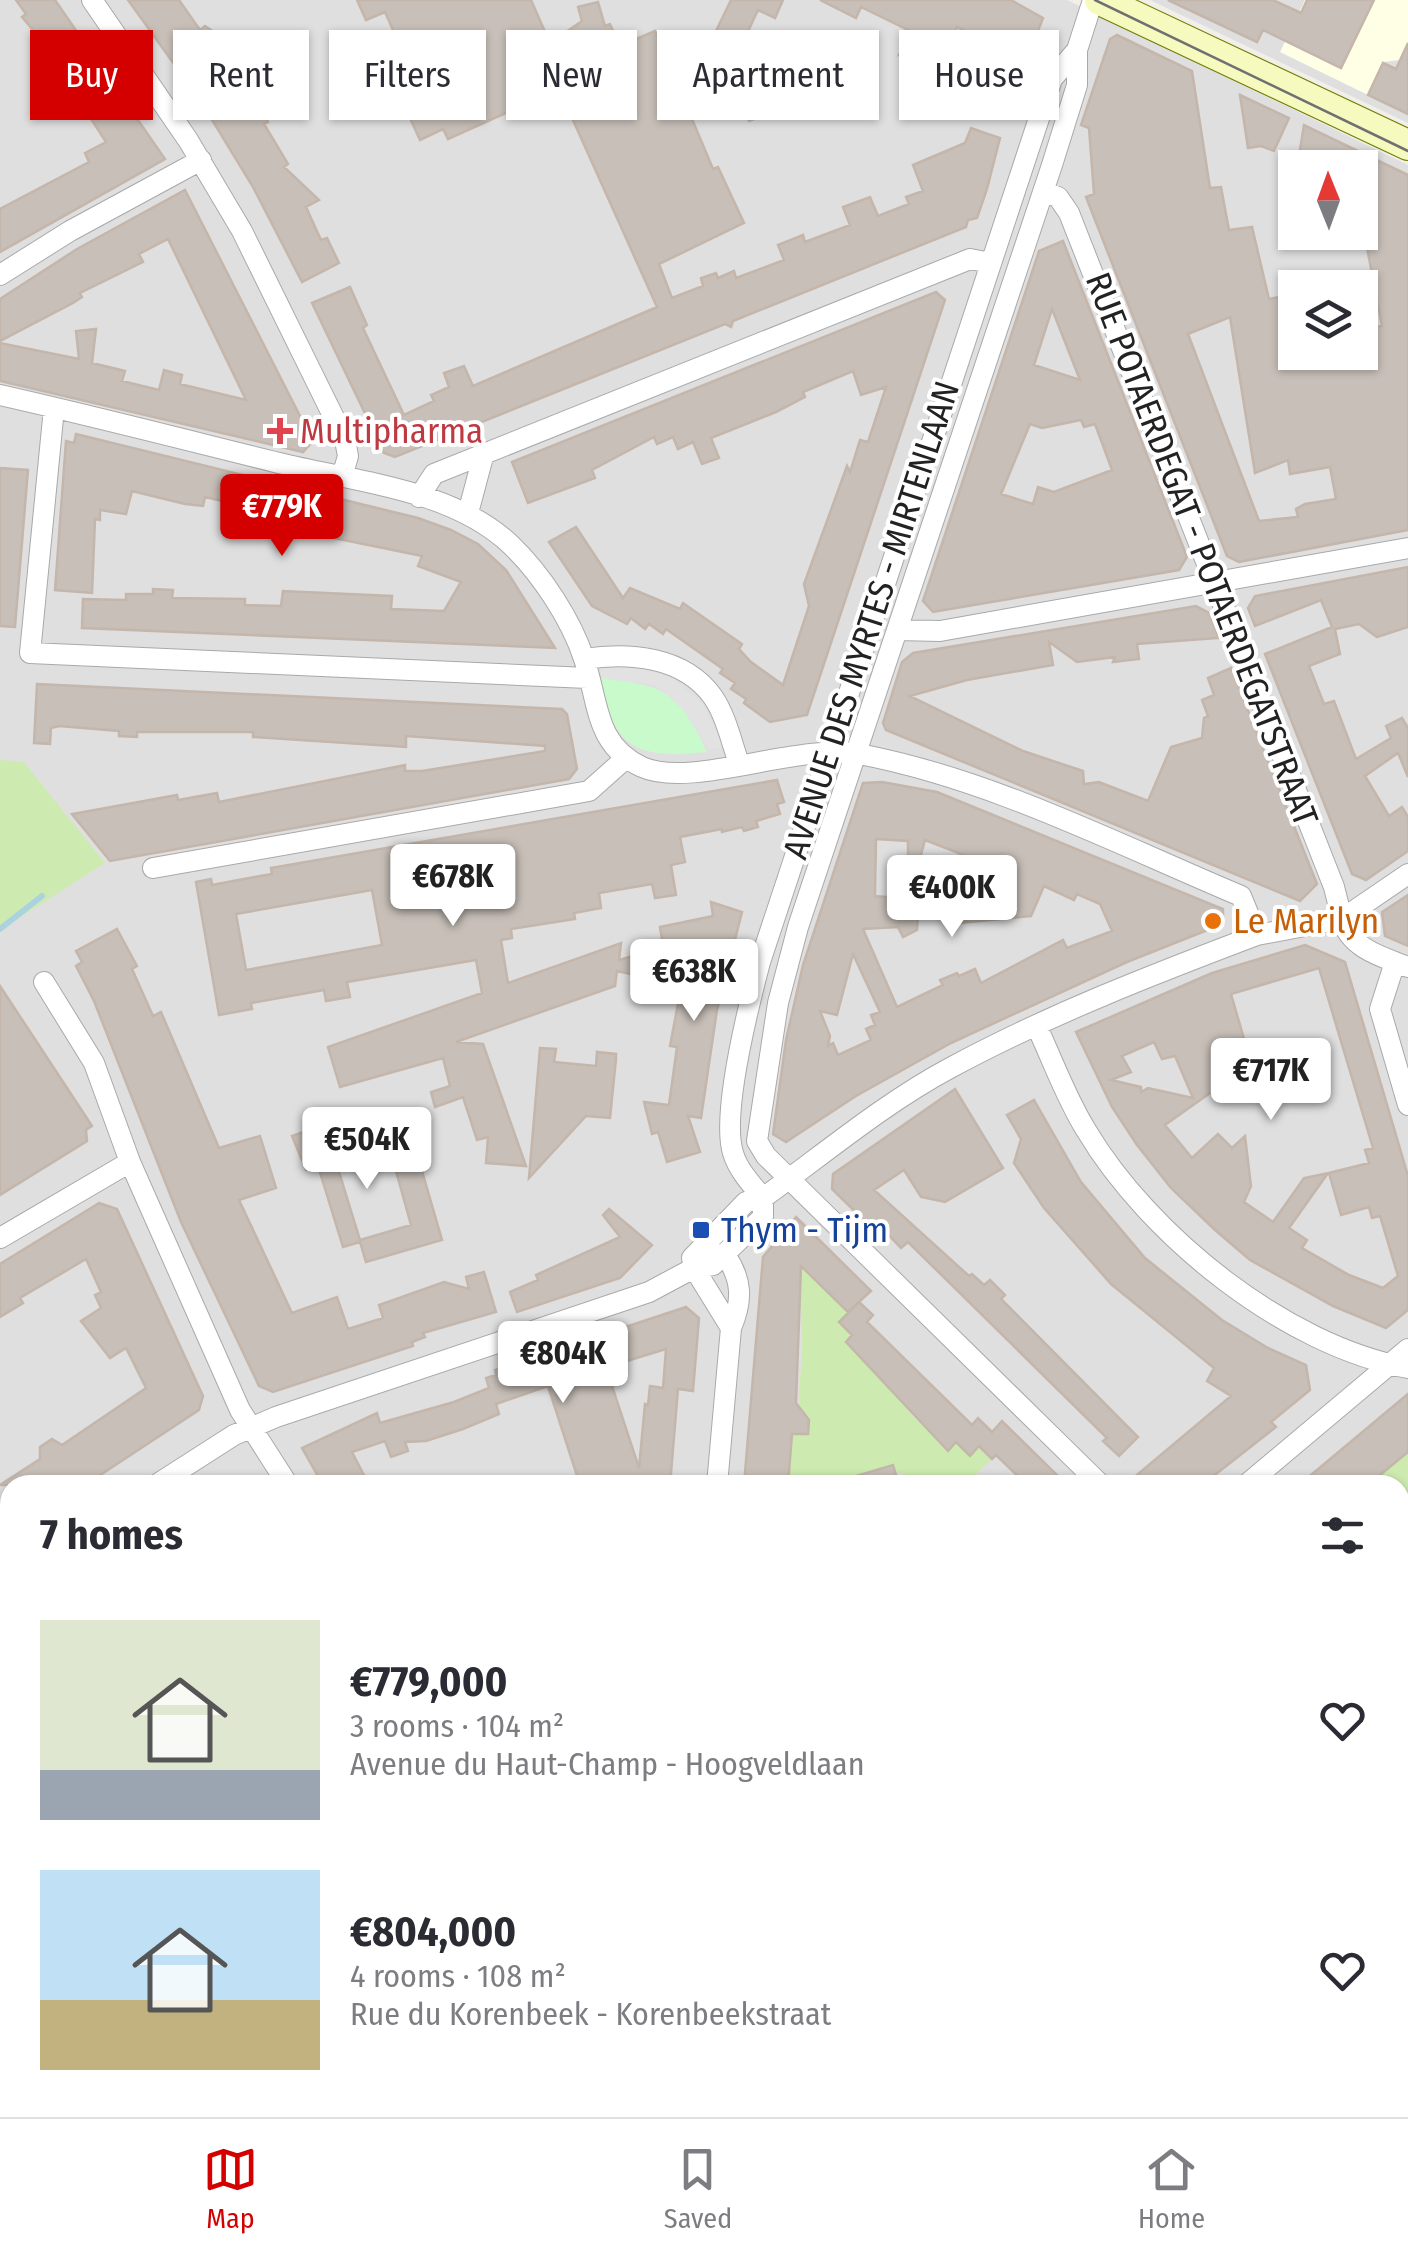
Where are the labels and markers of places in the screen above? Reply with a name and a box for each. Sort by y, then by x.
place label: Multipharma [300,410,483,452]
marker: Multipharma [269,420,291,442]
pin: €779K [212,474,352,559]
pin: €678K [383,844,523,929]
pin: €400K [882,855,1022,940]
place label: Le Marilyn [1233,900,1379,942]
marker: Le Marilyn [1202,910,1224,932]
pin: €638K [624,939,764,1024]
pin: €717K [1201,1038,1341,1123]
pin: €504K [297,1107,437,1192]
place label: Thym - Tijm [721,1209,888,1251]
marker: Thym - Tijm [690,1219,712,1241]
pin: €804K [493,1321,633,1406]

